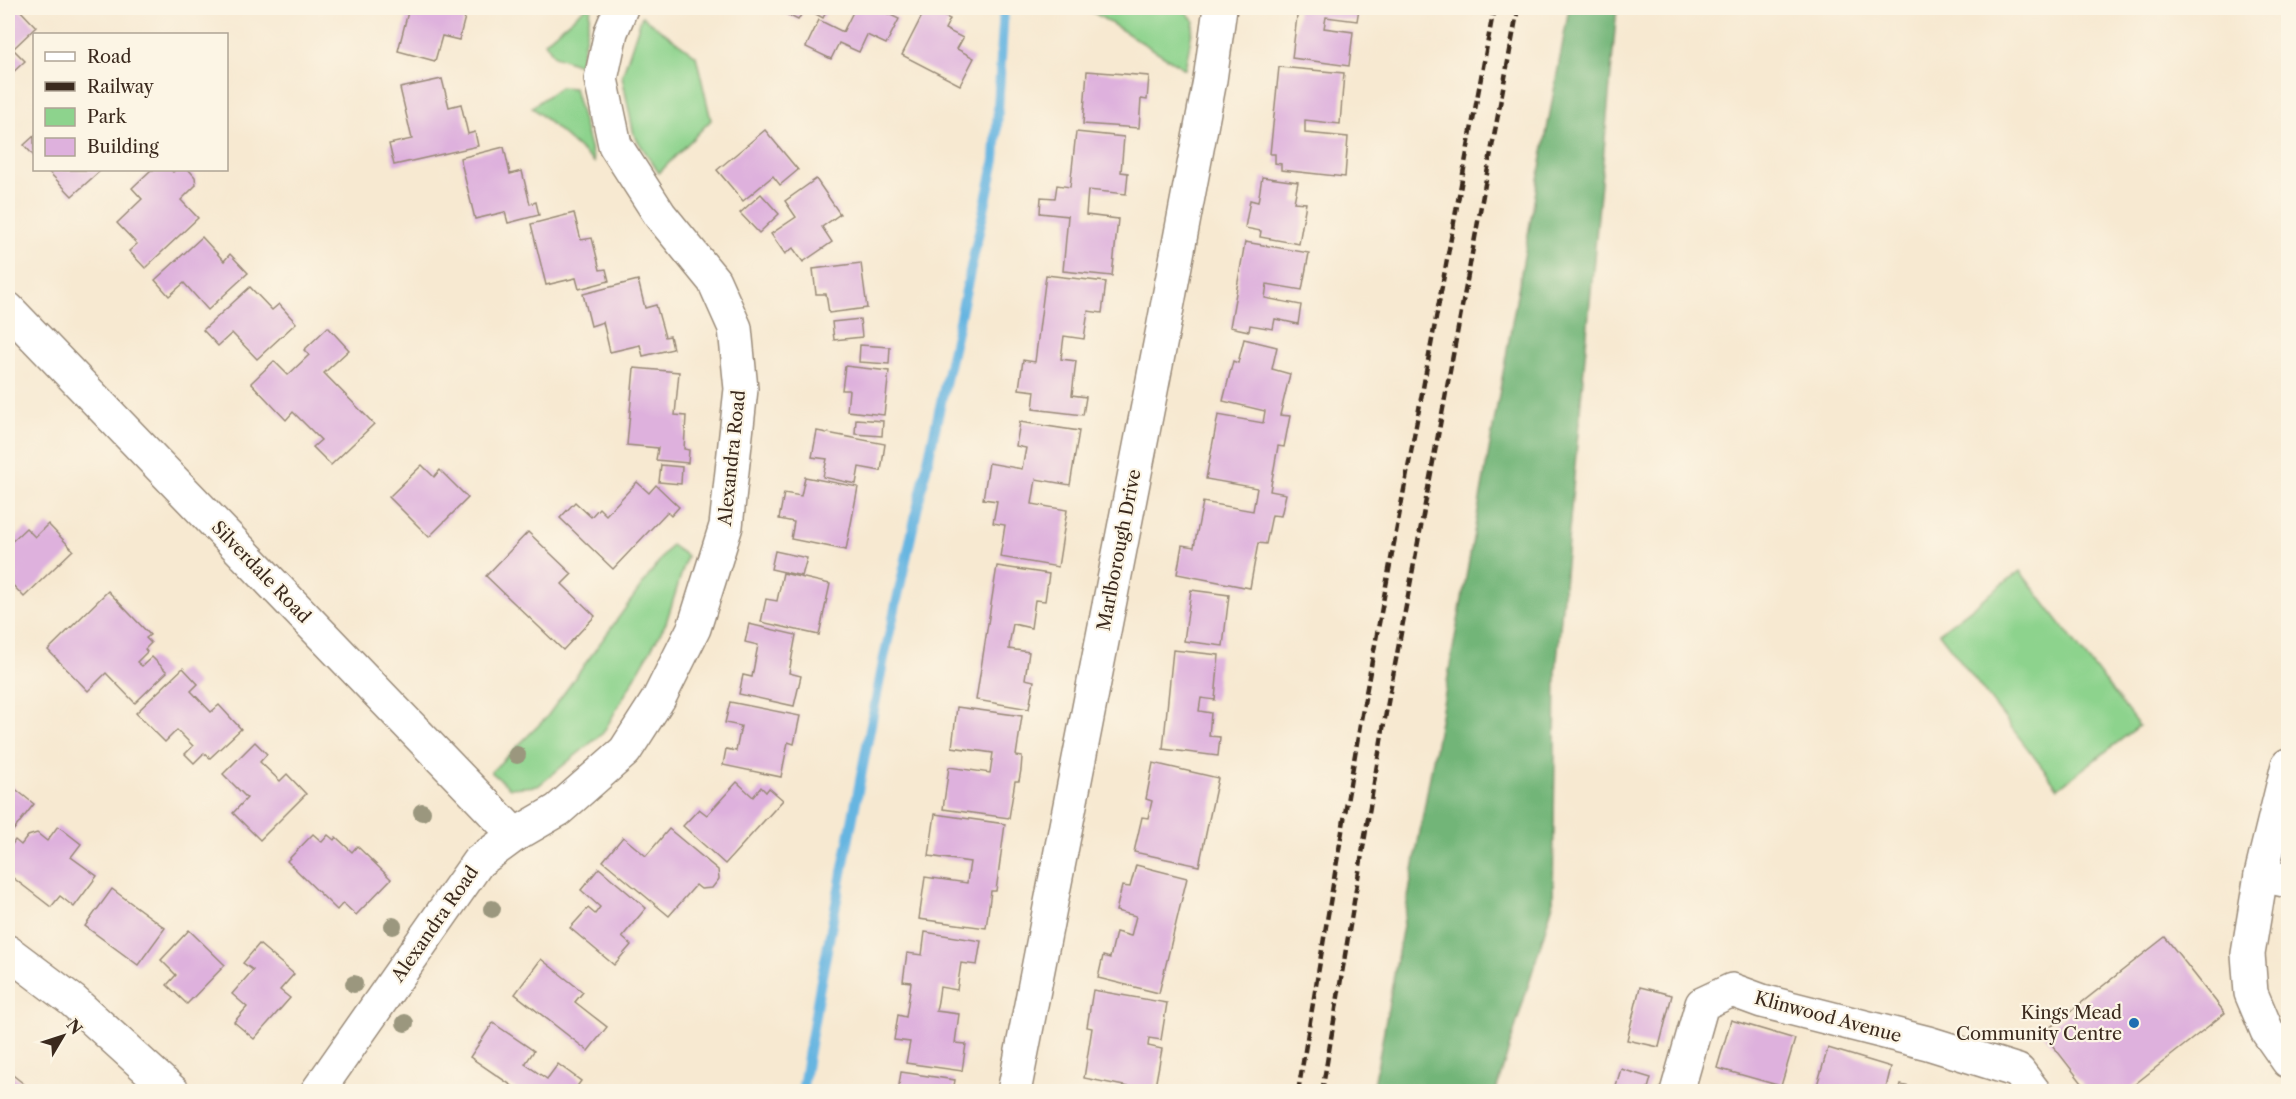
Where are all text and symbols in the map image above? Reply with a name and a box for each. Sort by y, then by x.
legend [33,33,228,171]
text: Road [87,46,132,68]
text: Railway [87,76,155,98]
text: Park [87,106,128,128]
text: Building [87,136,159,158]
street label: Alexandra Road [714,389,750,528]
street label: Marlborough Drive [1093,467,1145,633]
street label: Silverdale Road [207,516,315,628]
street label: Alexandra Road [386,862,483,987]
street label: Klinwood Avenue [1752,987,1904,1047]
place label: Kings Mead Community Centre [1956,1002,2122,1045]
north arrow [33,1006,93,1066]
text: N [63,1015,87,1038]
marker: Kings Mead Community Centre [2127,1016,2141,1030]

